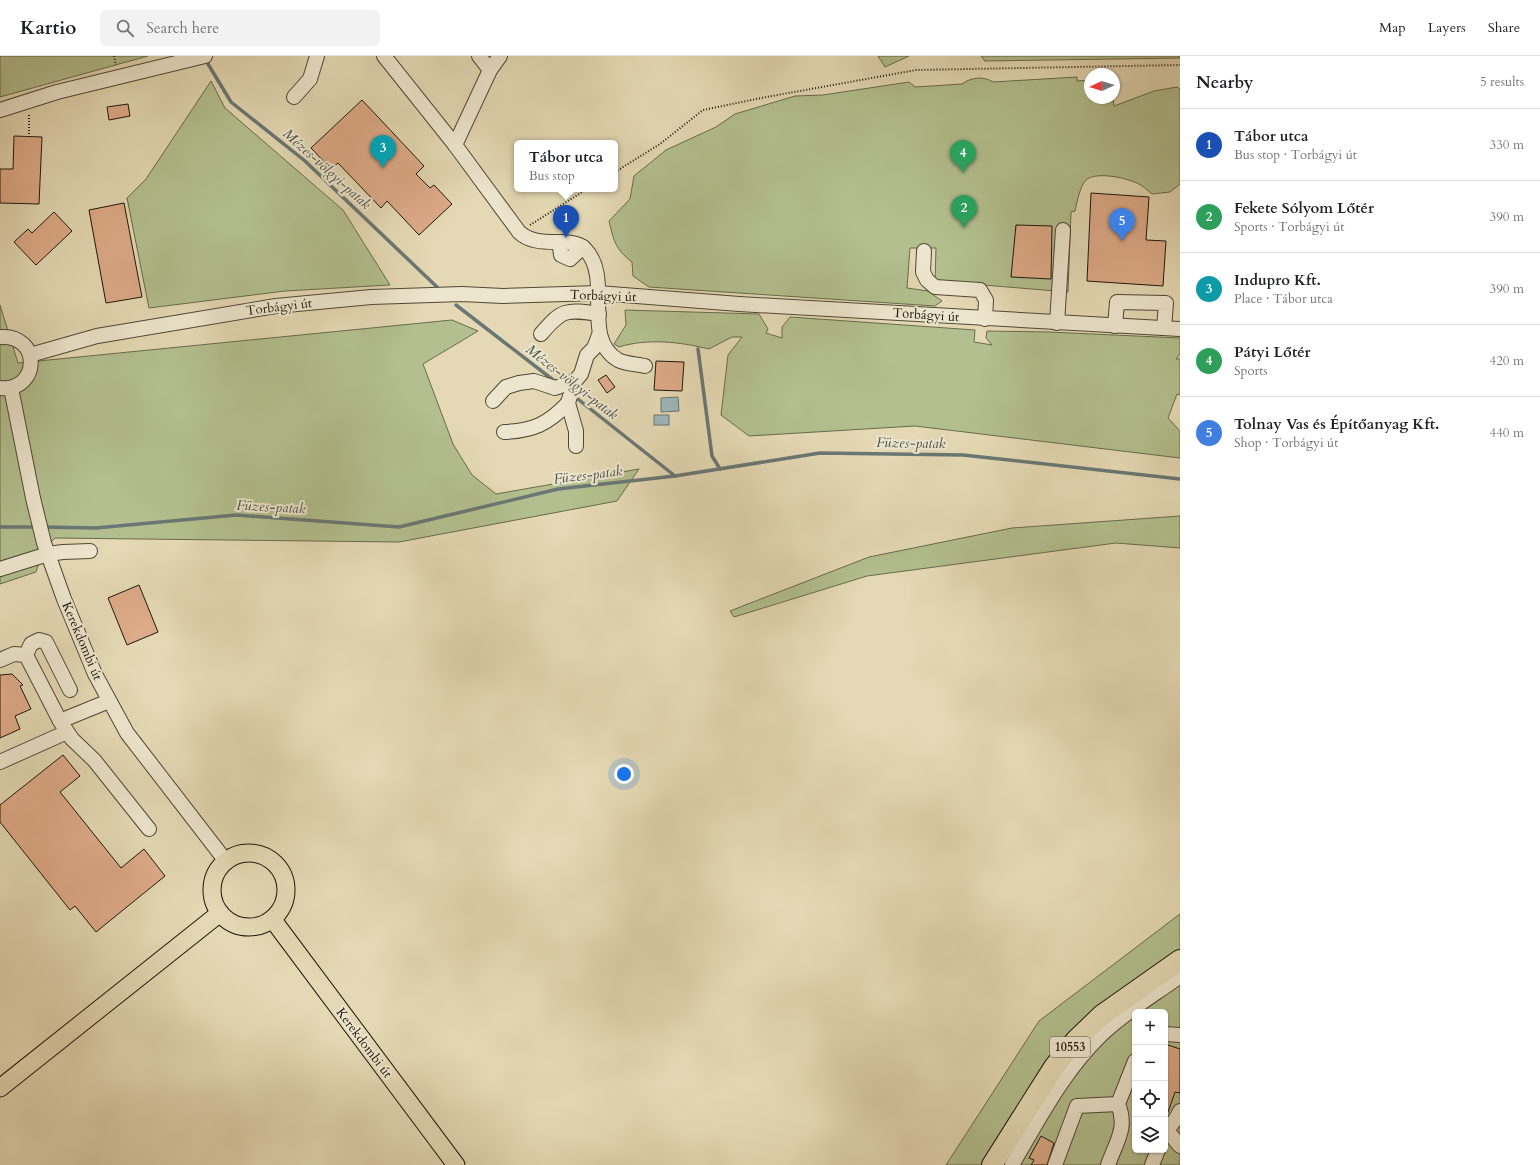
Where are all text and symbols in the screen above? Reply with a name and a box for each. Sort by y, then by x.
search box [100,10,380,46]
text: Kartio [20,15,76,41]
icon: search [114,17,136,39]
text: Search here [146,18,219,38]
text: Map [1379,18,1406,37]
text: Layers [1428,18,1466,37]
text: Share [1488,18,1520,37]
north arrow [1084,68,1120,104]
text: Nearby [1196,71,1253,94]
text: 5 results [1480,73,1524,91]
water label: Mézes-völgyi-patak [279,124,375,214]
text: Tábor utca [1234,126,1309,146]
pin: 3 [370,135,396,168]
text: 1 [1206,136,1212,154]
text: 330 m [1490,136,1524,154]
popup [514,140,618,192]
pin: 4 [950,140,976,173]
text: Bus stop · Torbágyi út [1234,146,1357,164]
text: Tábor utca [529,147,603,167]
text: Bus stop [529,167,575,185]
pin: 2 [951,195,977,228]
text: Fekete Sólyom Lőtér [1234,198,1374,218]
pin: 1 [553,205,579,238]
pin: 5 [1109,208,1135,241]
text: 2 [1206,208,1212,226]
text: 390 m [1490,208,1524,226]
text: Sports · Torbágyi út [1234,218,1344,236]
text: Indupro Kft. [1234,270,1321,290]
text: 3 [1206,280,1212,298]
text: 390 m [1490,280,1524,298]
street label: Torbágyi út [569,286,637,306]
text: Place · Tábor utca [1234,290,1333,308]
street label: Torbágyi út [245,294,313,320]
street label: Torbágyi út [892,304,960,326]
water label: Mézes-völgyi-patak [522,340,622,424]
text: Pátyi Lőtér [1234,342,1311,362]
text: 4 [1206,352,1212,370]
text: 420 m [1490,352,1524,370]
text: Sports [1234,362,1268,380]
text: Tolnay Vas és Építőanyag Kft. [1234,414,1439,434]
text: 5 [1206,424,1212,442]
text: 440 m [1490,424,1524,442]
water label: Füzes-patak [876,433,946,453]
text: Shop · Torbágyi út [1234,434,1338,452]
water label: Füzes-patak [553,461,624,489]
water label: Füzes-patak [236,496,306,518]
street label: Kerekdombi út [57,599,107,683]
your location [614,764,634,784]
street label: Kerekdombi út [332,1004,396,1082]
map controls [1132,1009,1168,1153]
button: + [1132,1009,1168,1045]
road number: 10553 [1050,1037,1090,1057]
button: − [1132,1045,1168,1081]
button: locate [1132,1081,1168,1117]
button: layers [1132,1117,1168,1153]

